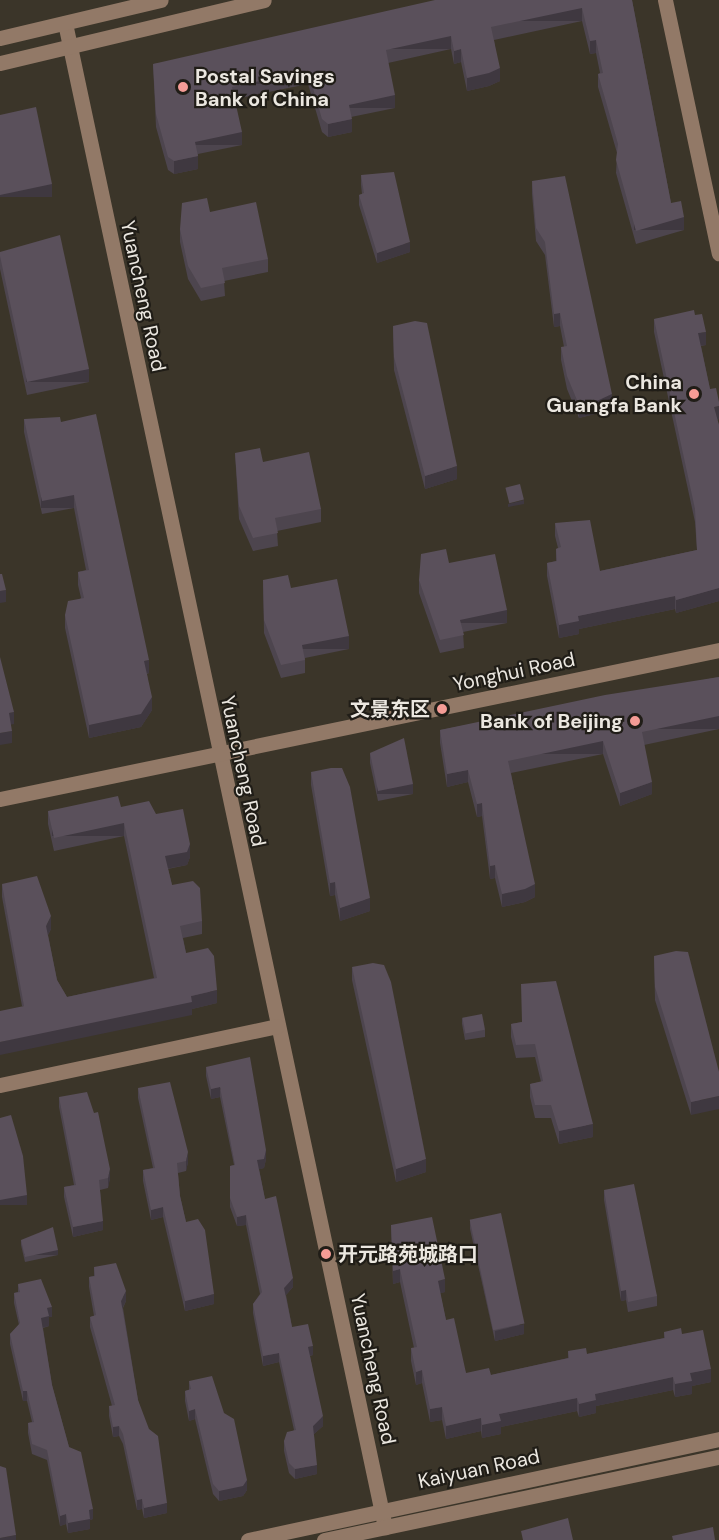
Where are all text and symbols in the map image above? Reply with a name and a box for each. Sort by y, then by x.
place label: Postal Savings Bank of China [195,64,335,111]
marker: Postal Savings Bank of China [176,80,190,94]
street label: Yuancheng Road [115,218,171,374]
place label: China Guangfa Bank [546,371,682,418]
marker: China Guangfa Bank [687,387,701,401]
street label: Yonghui Road [451,647,577,697]
street label: Yuancheng Road [215,693,271,849]
place label: 文景东区 [350,697,430,721]
marker: 文景东区 [435,702,449,716]
place label: Bank of Beijing [480,709,623,733]
marker: Bank of Beijing [628,714,642,728]
place label: 开元路苑城路口 [338,1242,478,1266]
marker: 开元路苑城路口 [319,1247,333,1261]
street label: Yuancheng Road [345,1291,401,1447]
street label: Kaiyuan Road [416,1444,542,1494]

